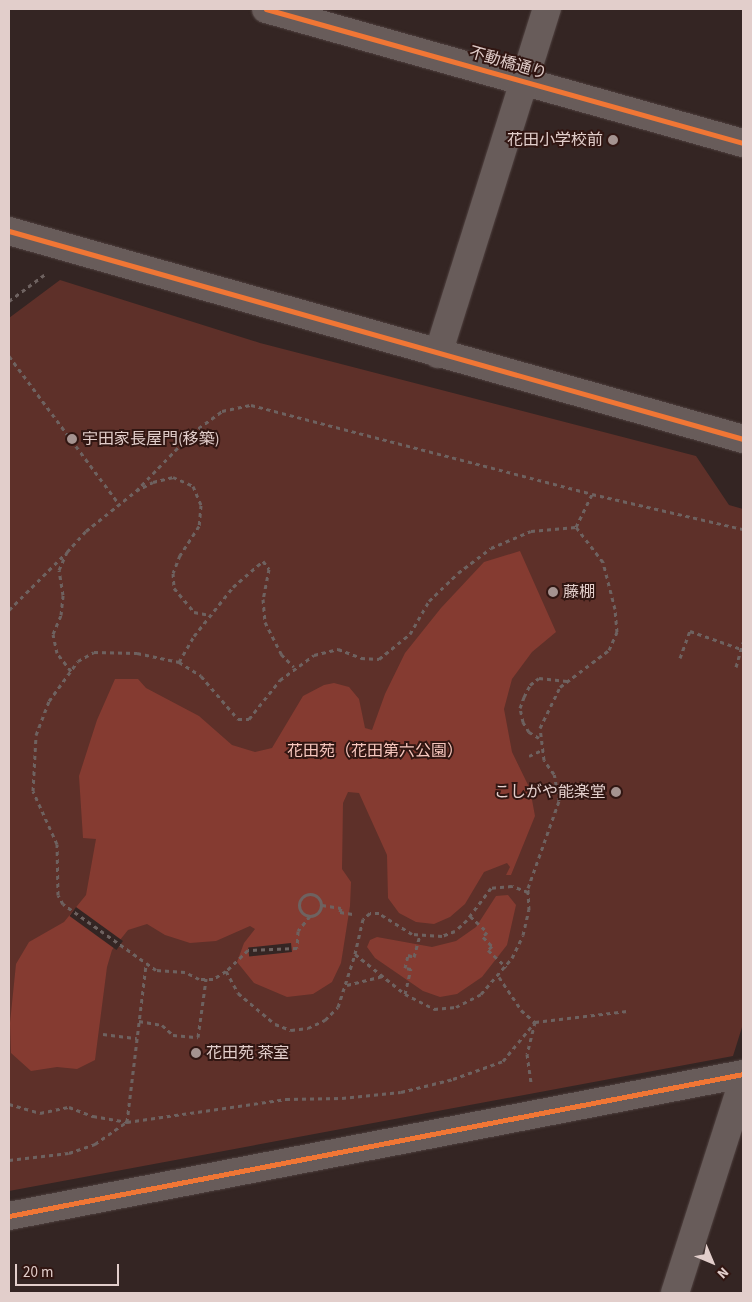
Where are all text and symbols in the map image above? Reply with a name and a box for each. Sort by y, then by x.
street label: 不動橋通り [467,43,549,83]
place label: 花田小学校前 [507,130,603,150]
marker: 花田小学校前 [607,134,619,146]
place label: 宇田家長屋門(移築) [82,429,220,449]
marker: 宇田家長屋門(移築) [66,433,78,445]
place label: 藤棚 [563,582,595,602]
marker: 藤棚 [547,586,559,598]
park label: 花田苑（花田第六公園） [287,741,463,761]
place label: こしがや能楽堂 [494,782,606,802]
marker: こしがや能楽堂 [610,786,622,798]
place label: 花田苑 茶室 [206,1043,289,1063]
marker: 花田苑 茶室 [190,1047,202,1059]
north arrow [687,1237,737,1287]
scale bar [18,1254,121,1286]
text: 20 m [23,1262,53,1283]
text: N [712,1262,733,1283]

